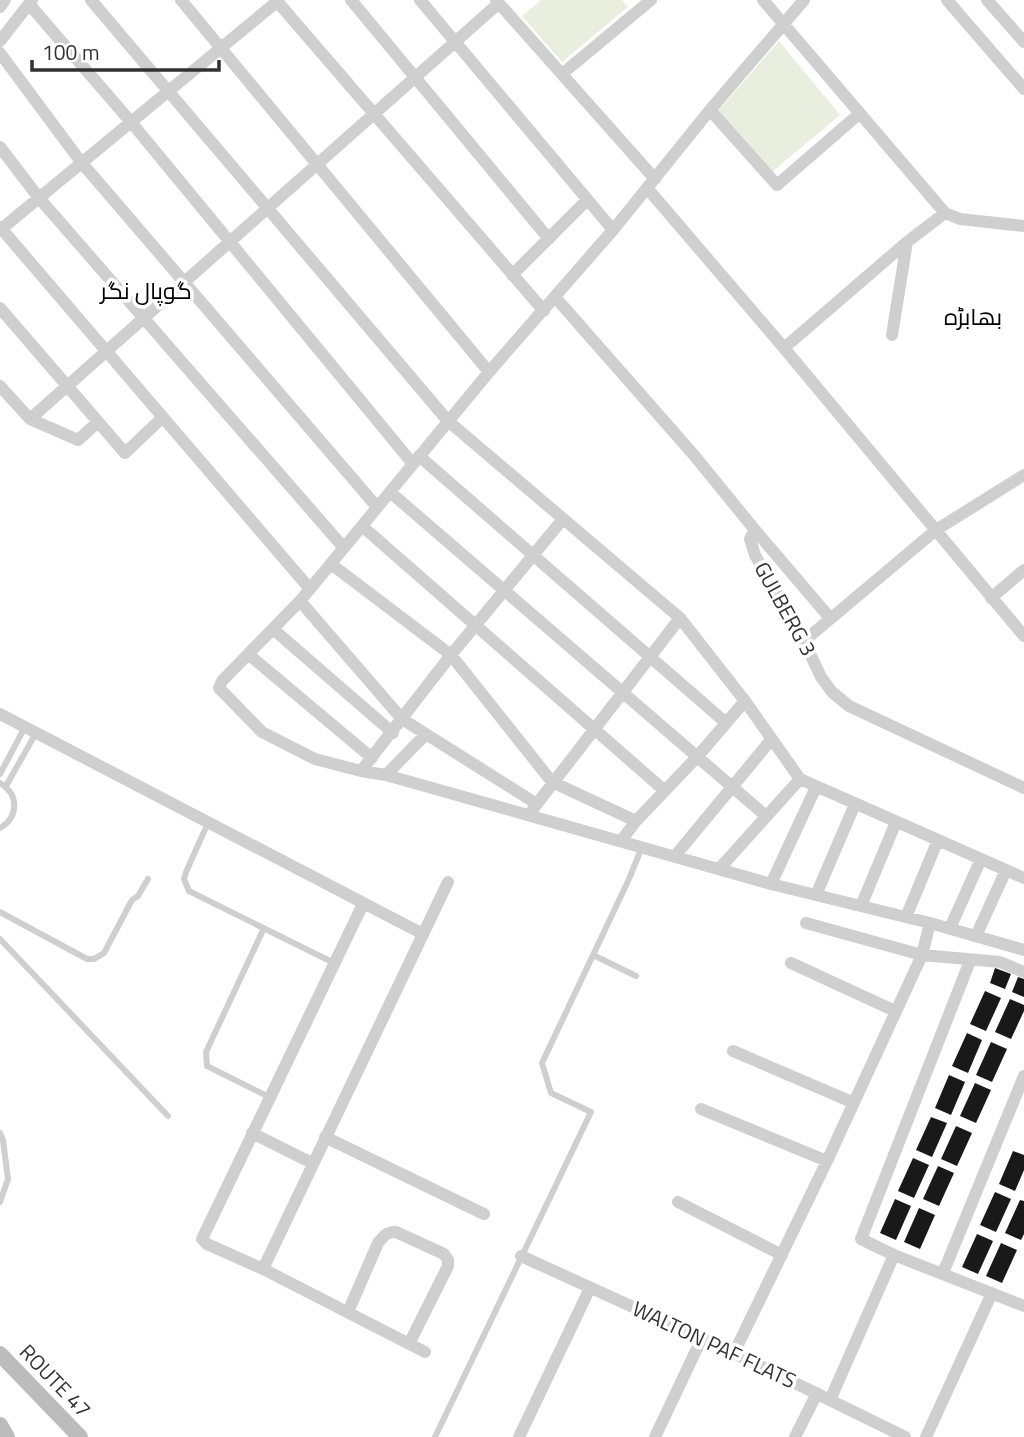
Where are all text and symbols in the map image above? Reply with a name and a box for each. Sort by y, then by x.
scale bar [32,28,219,72]
text: 100 m [42,36,99,68]
district label: گوپال نگر [98,273,192,308]
district label: بھابڑہ [944,299,1002,334]
street label: GULBERG 3 [747,556,825,661]
street label: WALTON PAF FLATS [627,1292,801,1396]
street label: ROUTE 47 [13,1336,99,1424]

